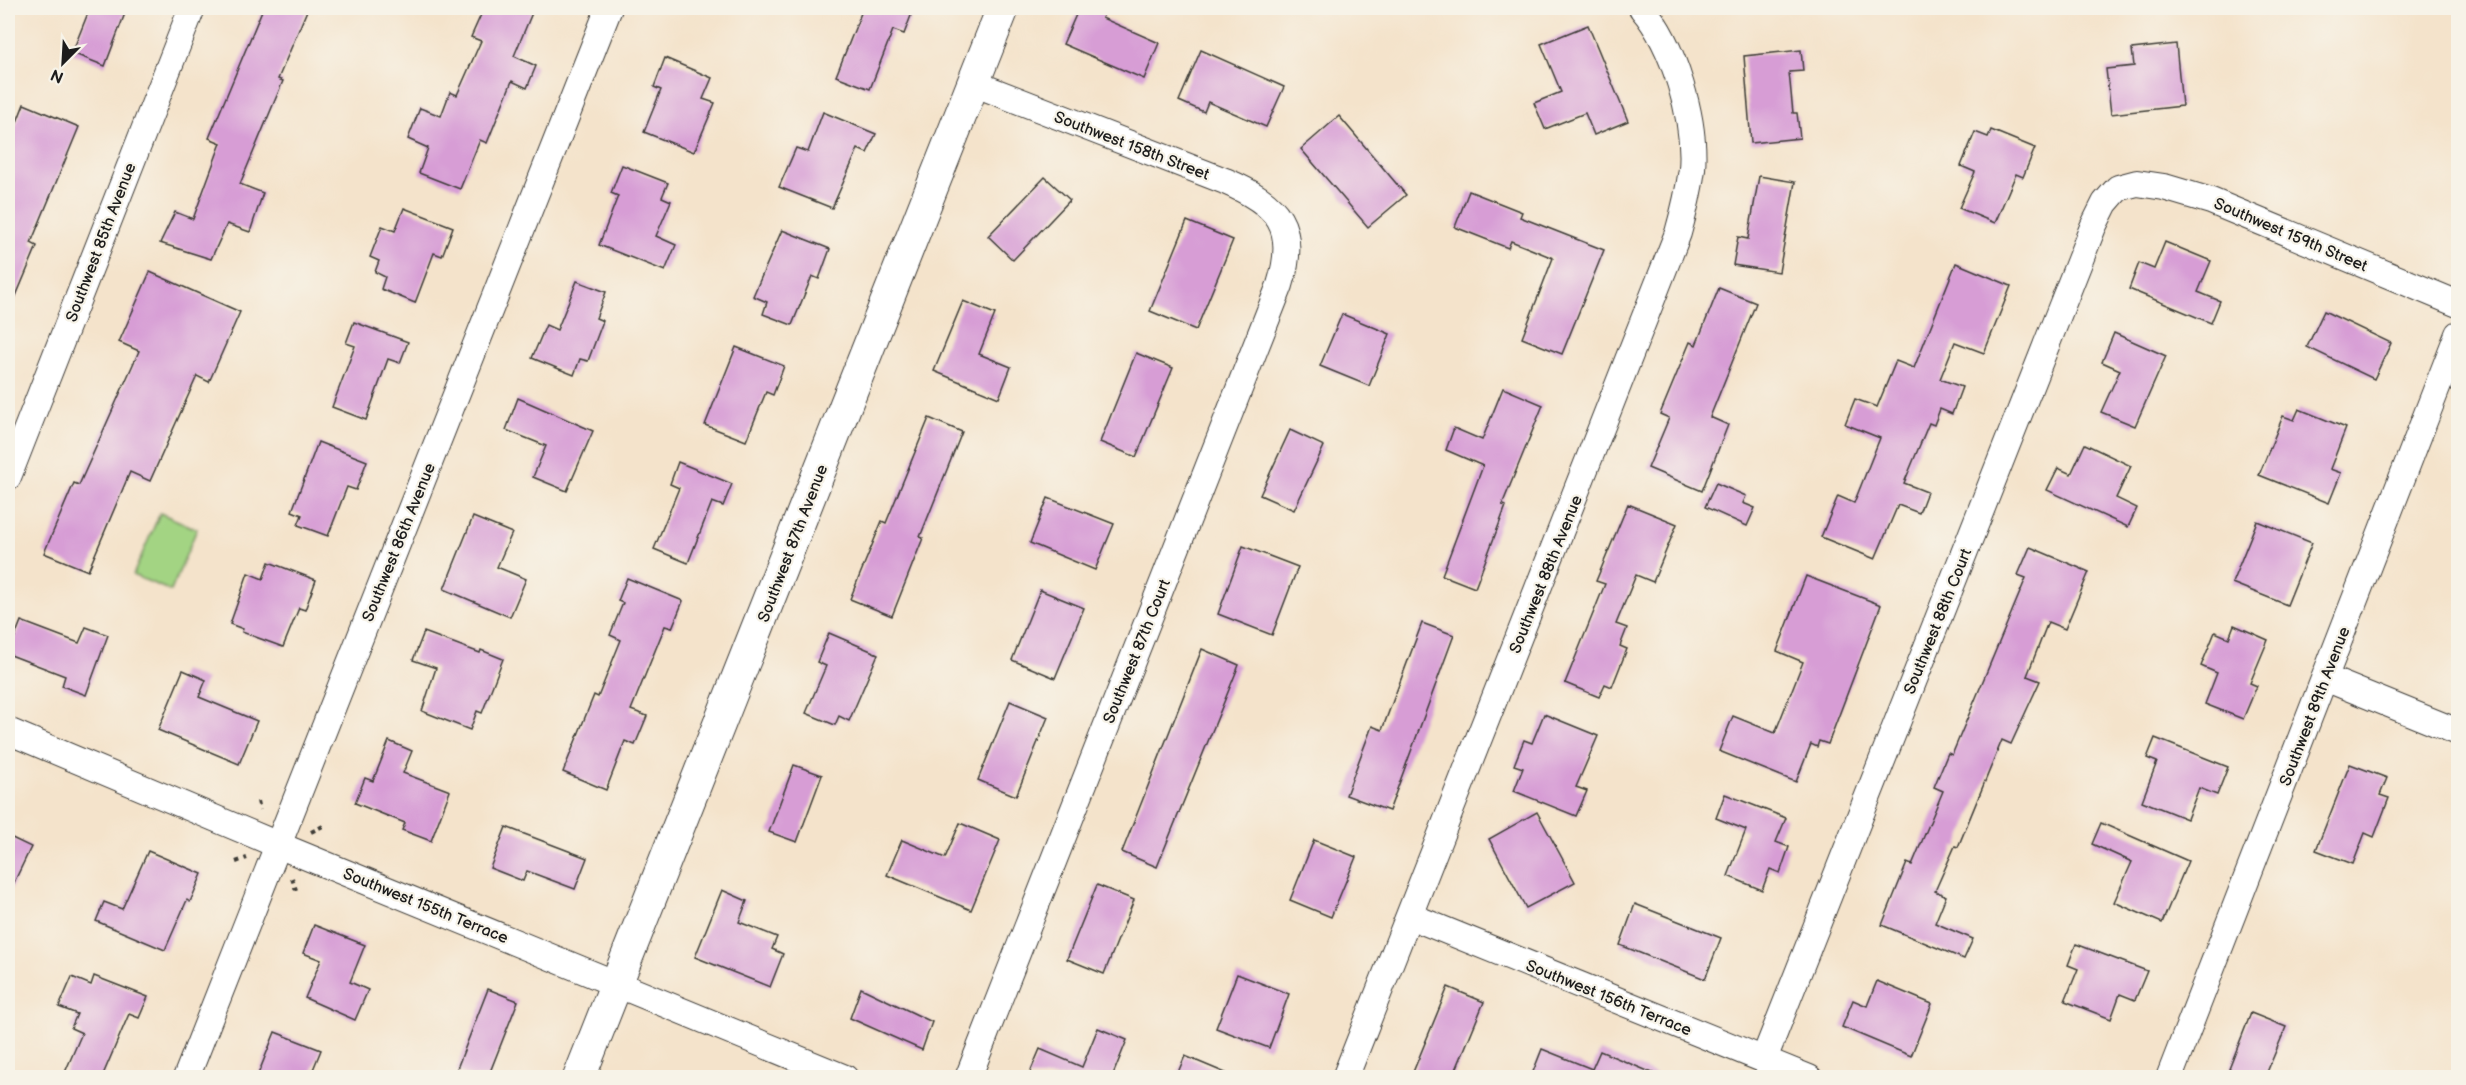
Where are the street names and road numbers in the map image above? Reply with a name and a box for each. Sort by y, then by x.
street label: Southwest 158th Street [1051,108,1212,185]
street label: Southwest 85th Avenue [62,160,141,325]
street label: Southwest 159th Street [2211,194,2370,276]
street label: Southwest 86th Avenue [359,460,440,625]
street label: Southwest 87th Avenue [755,462,832,625]
street label: Southwest 88th Avenue [1506,492,1587,656]
street label: Southwest 88th Court [1901,546,1976,697]
street label: Southwest 87th Court [1100,577,1175,726]
street label: Southwest 89th Avenue [2276,624,2355,789]
street label: Southwest 155th Terrace [340,865,511,948]
street label: Southwest 156th Terrace [1523,956,1694,1041]

